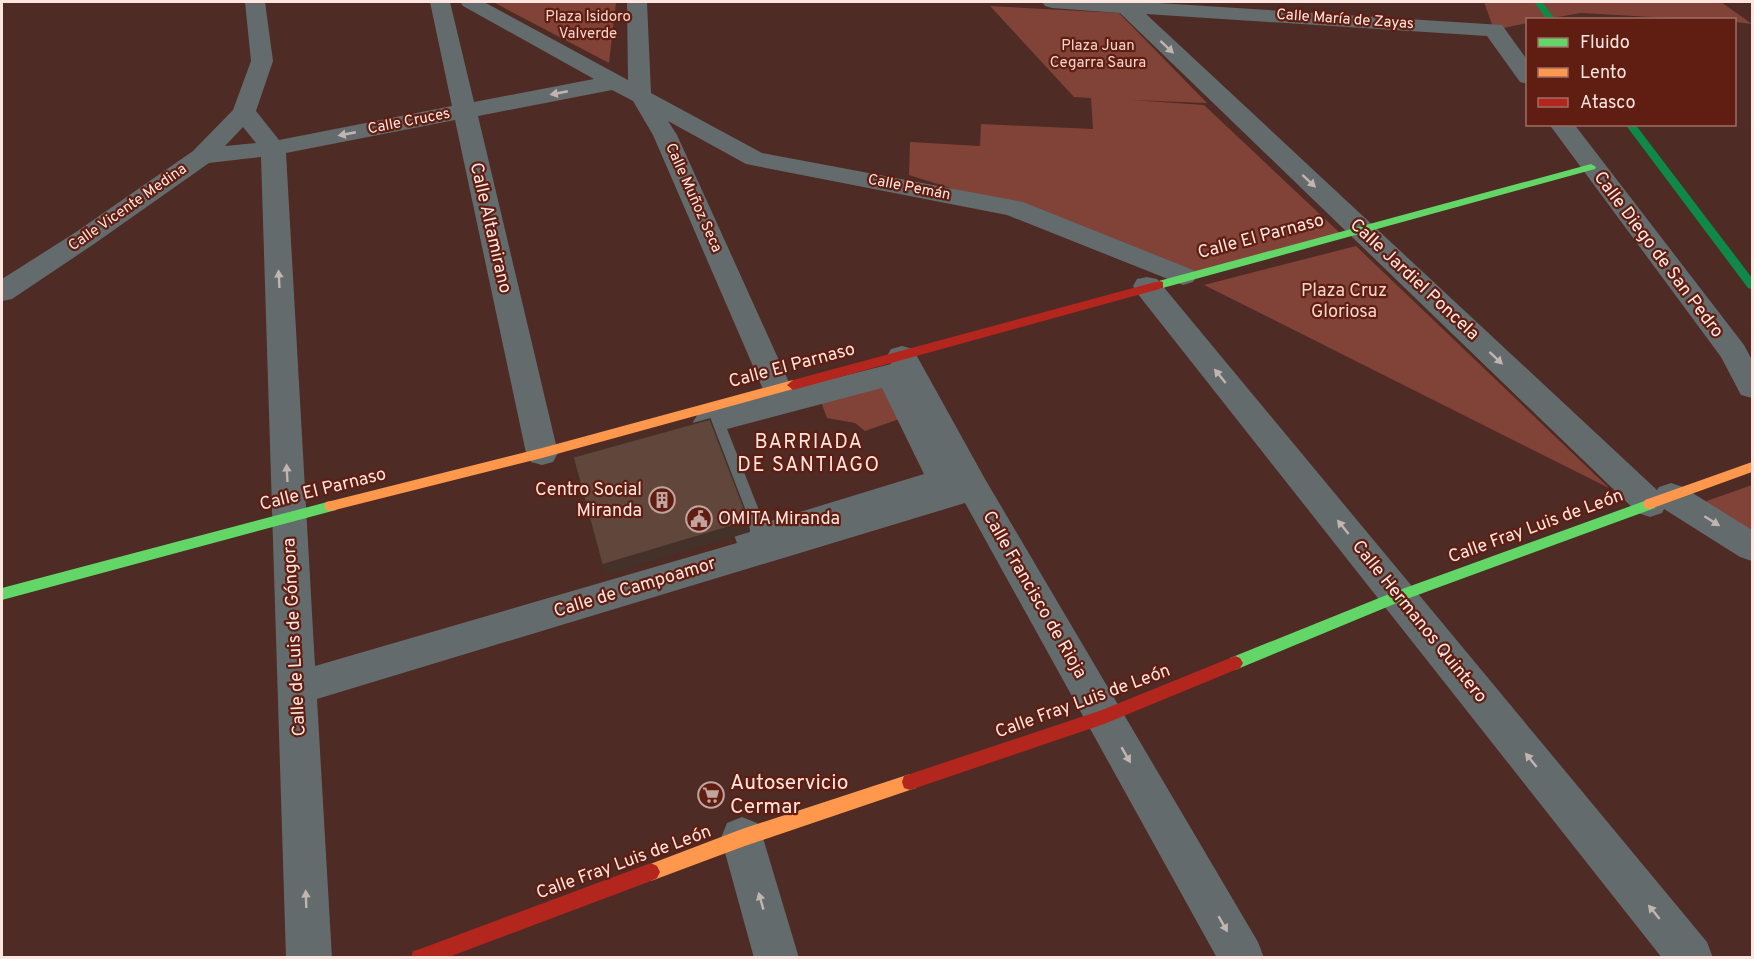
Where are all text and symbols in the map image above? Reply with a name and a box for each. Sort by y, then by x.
street label: Calle María de Zayas [1276,6,1414,34]
park label: Plaza Isidoro Valverde [545,8,631,44]
legend [1526,18,1736,126]
text: Fluido [1580,32,1630,55]
park label: Plaza Juan Cegarra Saura [1050,37,1146,73]
one-way arrow [1160,39,1174,53]
text: Lento [1580,62,1626,85]
one-way arrow [549,89,568,98]
text: Atasco [1580,92,1636,115]
street label: Calle Cruces [366,105,452,139]
one-way arrow [337,130,356,139]
street label: Calle Muñoz Seca [660,140,726,256]
street label: Calle Vicente Medina [65,160,191,256]
street label: Calle Altamirano [464,160,516,296]
street label: Calle Diego de San Pedro [1588,167,1728,343]
street label: Calle Pemán [866,171,952,205]
one-way arrow [1301,174,1316,187]
street label: Calle El Parnaso [1195,209,1327,265]
street label: Calle Jardiel Poncela [1344,214,1484,346]
one-way arrow [274,269,283,288]
park label: Plaza Cruz Gloriosa [1301,280,1387,324]
street label: Calle El Parnaso [726,338,858,394]
one-way arrow [1489,351,1504,365]
one-way arrow [1214,369,1227,384]
district label: BARRIADA DE SANTIAGO [737,430,881,479]
street label: Calle El Parnaso [257,463,389,517]
one-way arrow [283,464,292,483]
place label: Centro Social Miranda [535,479,642,523]
building icon: Centro Social Miranda [647,485,677,515]
street label: Calle Fray Luis de León [1445,485,1627,569]
public building icon: OMITA Miranda [684,504,714,534]
street label: Calle Francisco de Rioja [977,507,1091,683]
place label: OMITA Miranda [718,508,840,531]
one-way arrow [1703,516,1720,527]
one-way arrow [1336,519,1349,535]
street label: Calle Hermanos Quintero [1346,536,1492,708]
street label: Calle de Luis de Góngora [278,537,312,737]
street label: Calle de Campoamor [551,552,719,624]
street label: Calle Fray Luis de León [992,660,1174,744]
one-way arrow [1121,747,1131,764]
one-way arrow [1525,752,1538,768]
place label: Autoservicio Cermar [730,770,848,821]
supermarket icon: Autoservicio Cermar [696,780,726,810]
street label: Calle Fray Luis de León [533,821,715,905]
one-way arrow [302,890,311,909]
one-way arrow [756,892,765,910]
one-way arrow [1648,905,1661,920]
one-way arrow [1218,916,1228,933]

